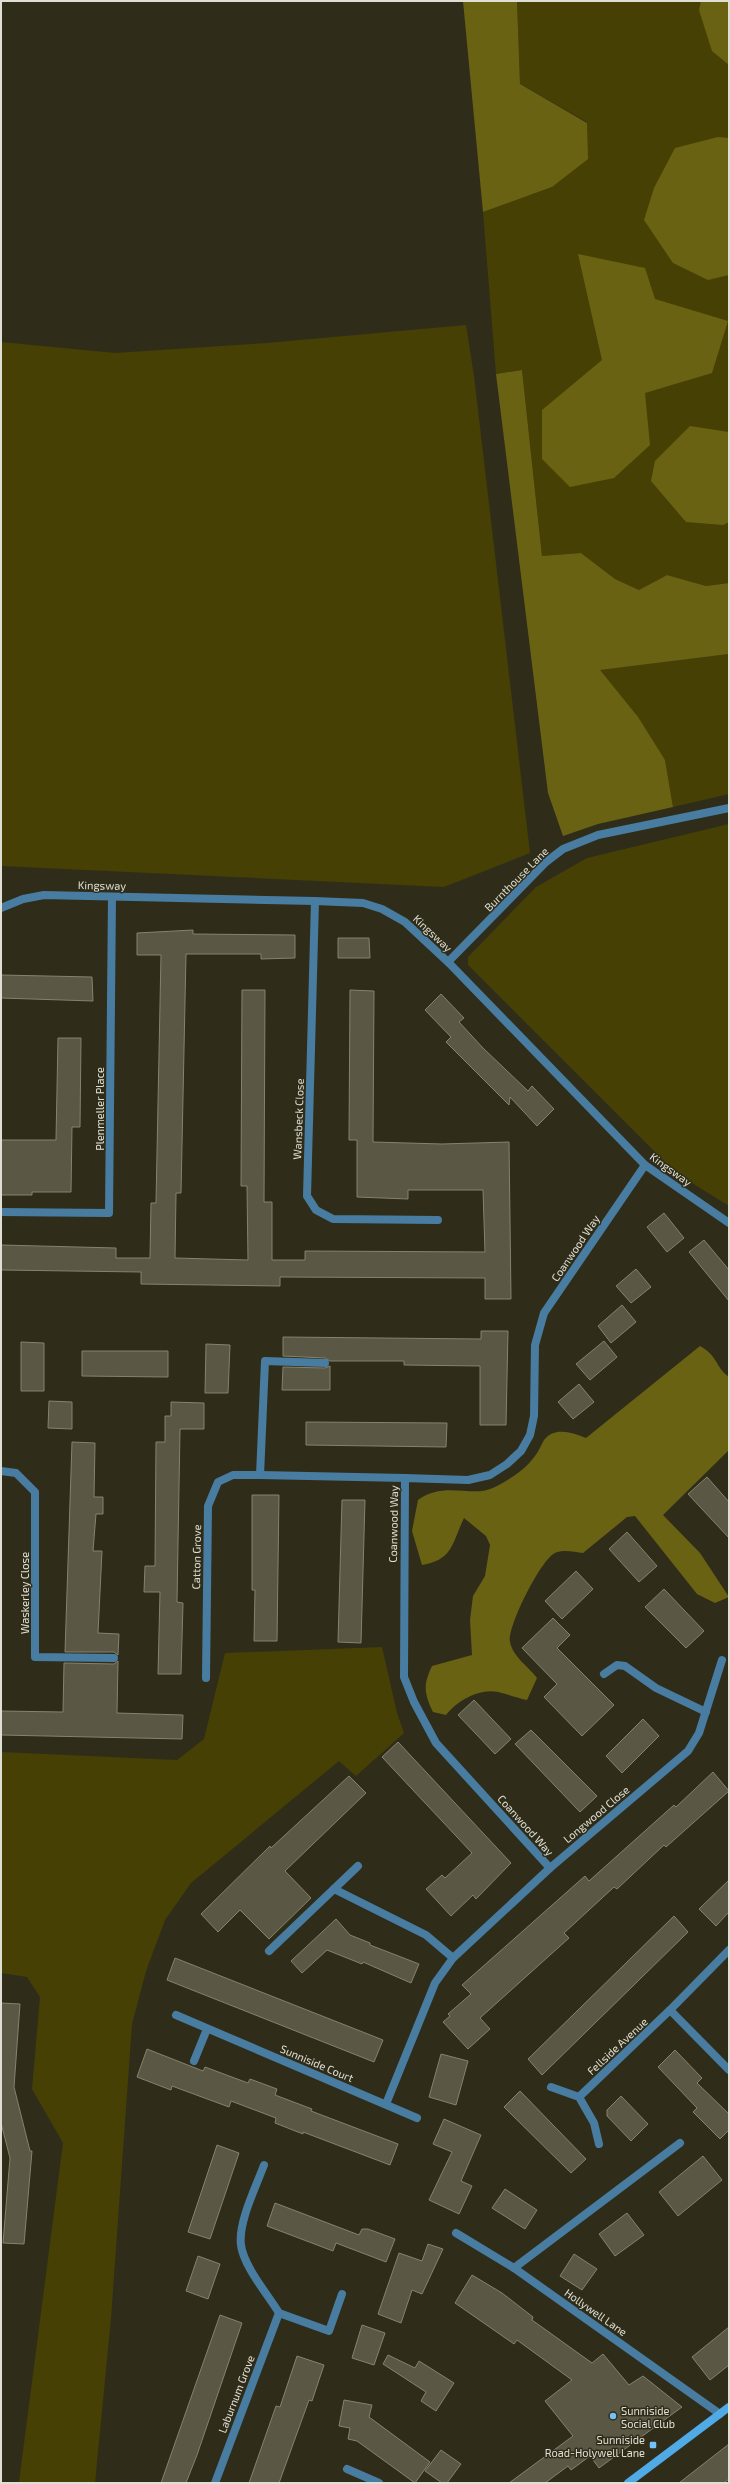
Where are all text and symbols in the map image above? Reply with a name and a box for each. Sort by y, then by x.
street label: Burnthouse Lane [481,844,551,914]
street label: Kingsway [78,878,126,892]
street label: Kingsway [411,912,455,954]
street label: Plenmeller Place [93,1067,106,1151]
street label: Wansbeck Close [290,1078,306,1160]
street label: Kingsway [648,1150,694,1189]
street label: Coanwood Way [548,1212,602,1284]
street label: Coanwood Way [386,1485,400,1563]
street label: Catton Grove [189,1524,203,1590]
street label: Waskerley Close [18,1552,31,1634]
street label: Longwood Close [560,1783,632,1845]
street label: Coanwood Way [495,1792,557,1858]
street label: Fellside Avenue [584,2015,650,2077]
street label: Sunniside Court [278,2042,356,2084]
street label: Hollywell Lane [562,2286,630,2338]
street label: Laburnum Grove [215,2353,257,2435]
place label: Sunniside Social Club [621,2404,675,2430]
marker: Sunniside Social Club [608,2411,618,2421]
place label: Sunniside Road-Holywell Lane [545,2433,645,2459]
marker: Sunniside Road-Holywell Lane [648,2440,658,2450]

